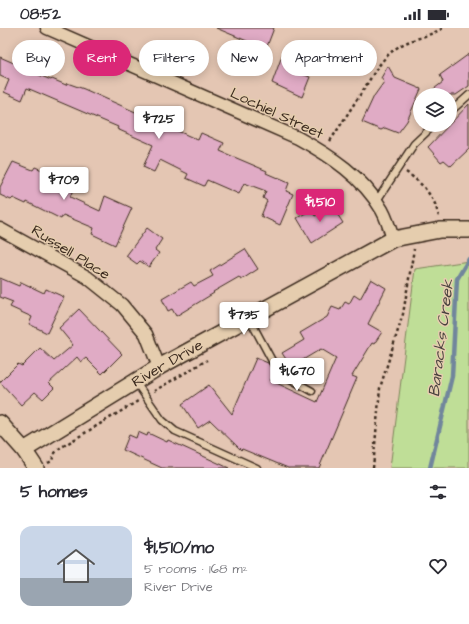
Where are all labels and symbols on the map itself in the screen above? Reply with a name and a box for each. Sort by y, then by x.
street label: Lochiel Street [227,83,327,144]
pin: $725 [135,106,183,140]
pin: $709 [40,167,88,201]
pin: $1,510 [287,189,353,223]
street label: Russell Place [27,220,114,285]
water label: Baracks Creek [423,277,459,398]
pin: $735 [220,302,268,336]
street label: River Drive [128,335,207,392]
pin: $1,670 [264,358,330,392]

